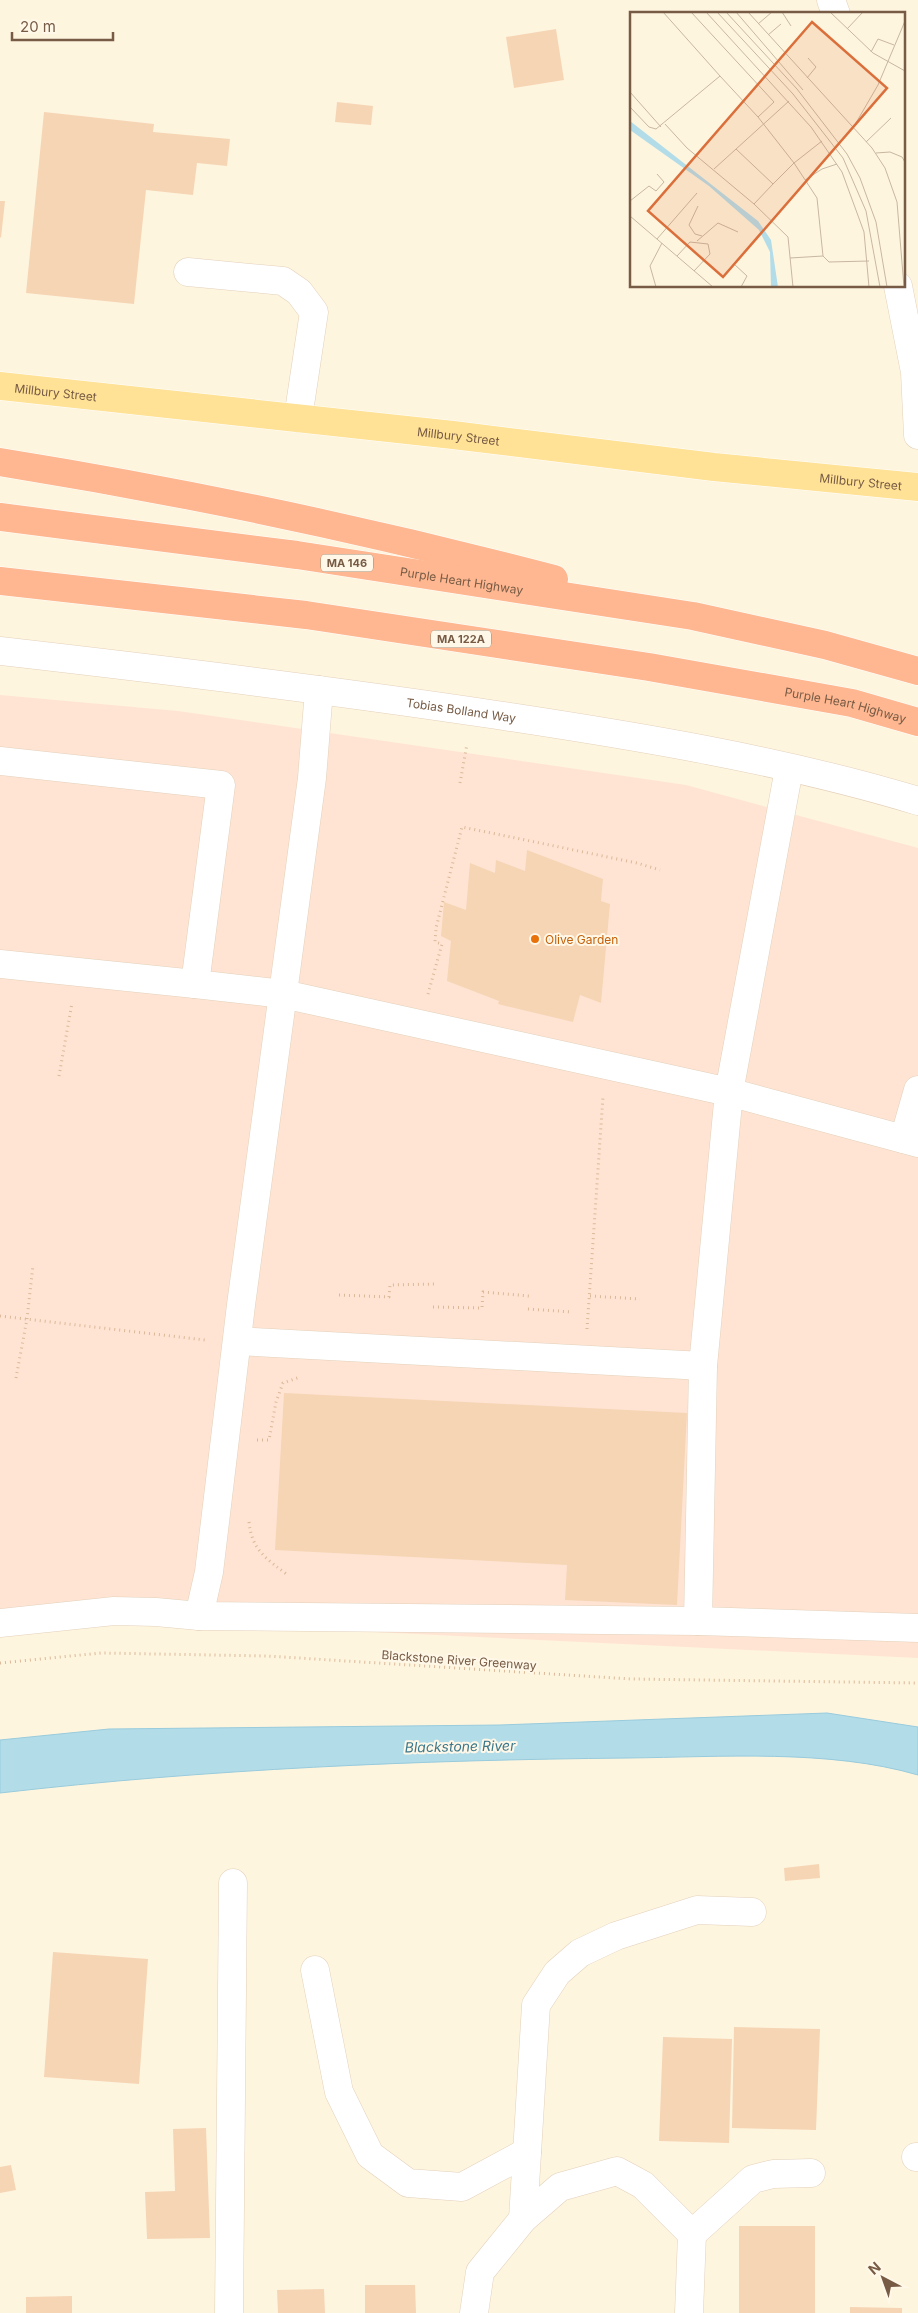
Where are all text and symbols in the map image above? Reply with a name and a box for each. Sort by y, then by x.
scale bar [12,10,114,42]
inset map [630,12,906,288]
text: 20 m [20,17,56,36]
street label: Millbury Street [14,380,98,404]
street label: Millbury Street [416,424,500,448]
street label: Millbury Street [819,470,903,493]
road number: MA 146 [321,554,373,572]
street label: Purple Heart Highway [399,563,525,597]
road number: MA 122A [431,630,491,648]
street label: Purple Heart Highway [784,684,908,726]
street label: Tobias Bolland Way [405,694,517,725]
place label: Olive Garden [545,932,618,947]
marker: Olive Garden [529,933,541,945]
street label: Blackstone River Greenway [381,1647,537,1673]
water label: Blackstone River [405,1737,516,1755]
north arrow [858,2253,908,2303]
text: N [865,2258,884,2278]

